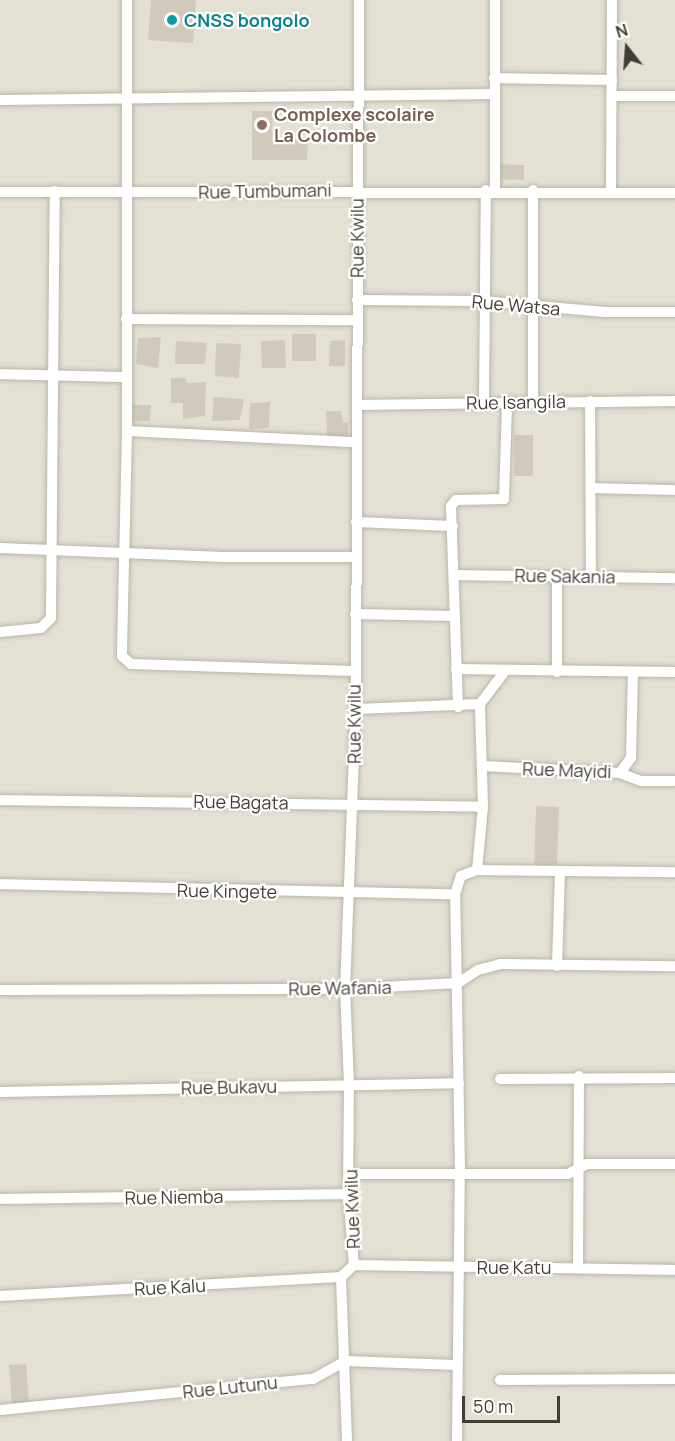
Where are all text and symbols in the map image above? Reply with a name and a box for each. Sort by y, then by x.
place label: CNSS bongolo [184,9,310,31]
marker: CNSS bongolo [165,13,179,27]
north arrow [597,18,657,78]
text: N [613,19,630,43]
place label: Complexe scolaire La Colombe [274,104,435,146]
marker: Complexe scolaire La Colombe [255,118,269,132]
street label: Rue Tumbumani [198,179,332,203]
street label: Rue Kwilu [346,198,368,278]
street label: Rue Watsa [471,290,561,320]
street label: Rue Isangila [466,390,566,414]
street label: Rue Sakania [514,564,616,588]
street label: Rue Kwilu [343,684,365,764]
street label: Rue Mayidi [522,758,612,782]
street label: Rue Bagata [193,790,289,814]
street label: Rue Kingete [177,879,277,903]
street label: Rue Wafania [288,976,392,1000]
street label: Rue Bukavu [181,1075,277,1099]
street label: Rue Kwilu [340,1169,364,1249]
street label: Rue Niemba [124,1185,224,1209]
street label: Rue Katu [477,1256,551,1278]
street label: Rue Kalu [134,1274,206,1300]
street label: Rue Lutunu [181,1371,279,1403]
scale bar [465,1384,562,1422]
text: 50 m [473,1394,513,1418]

